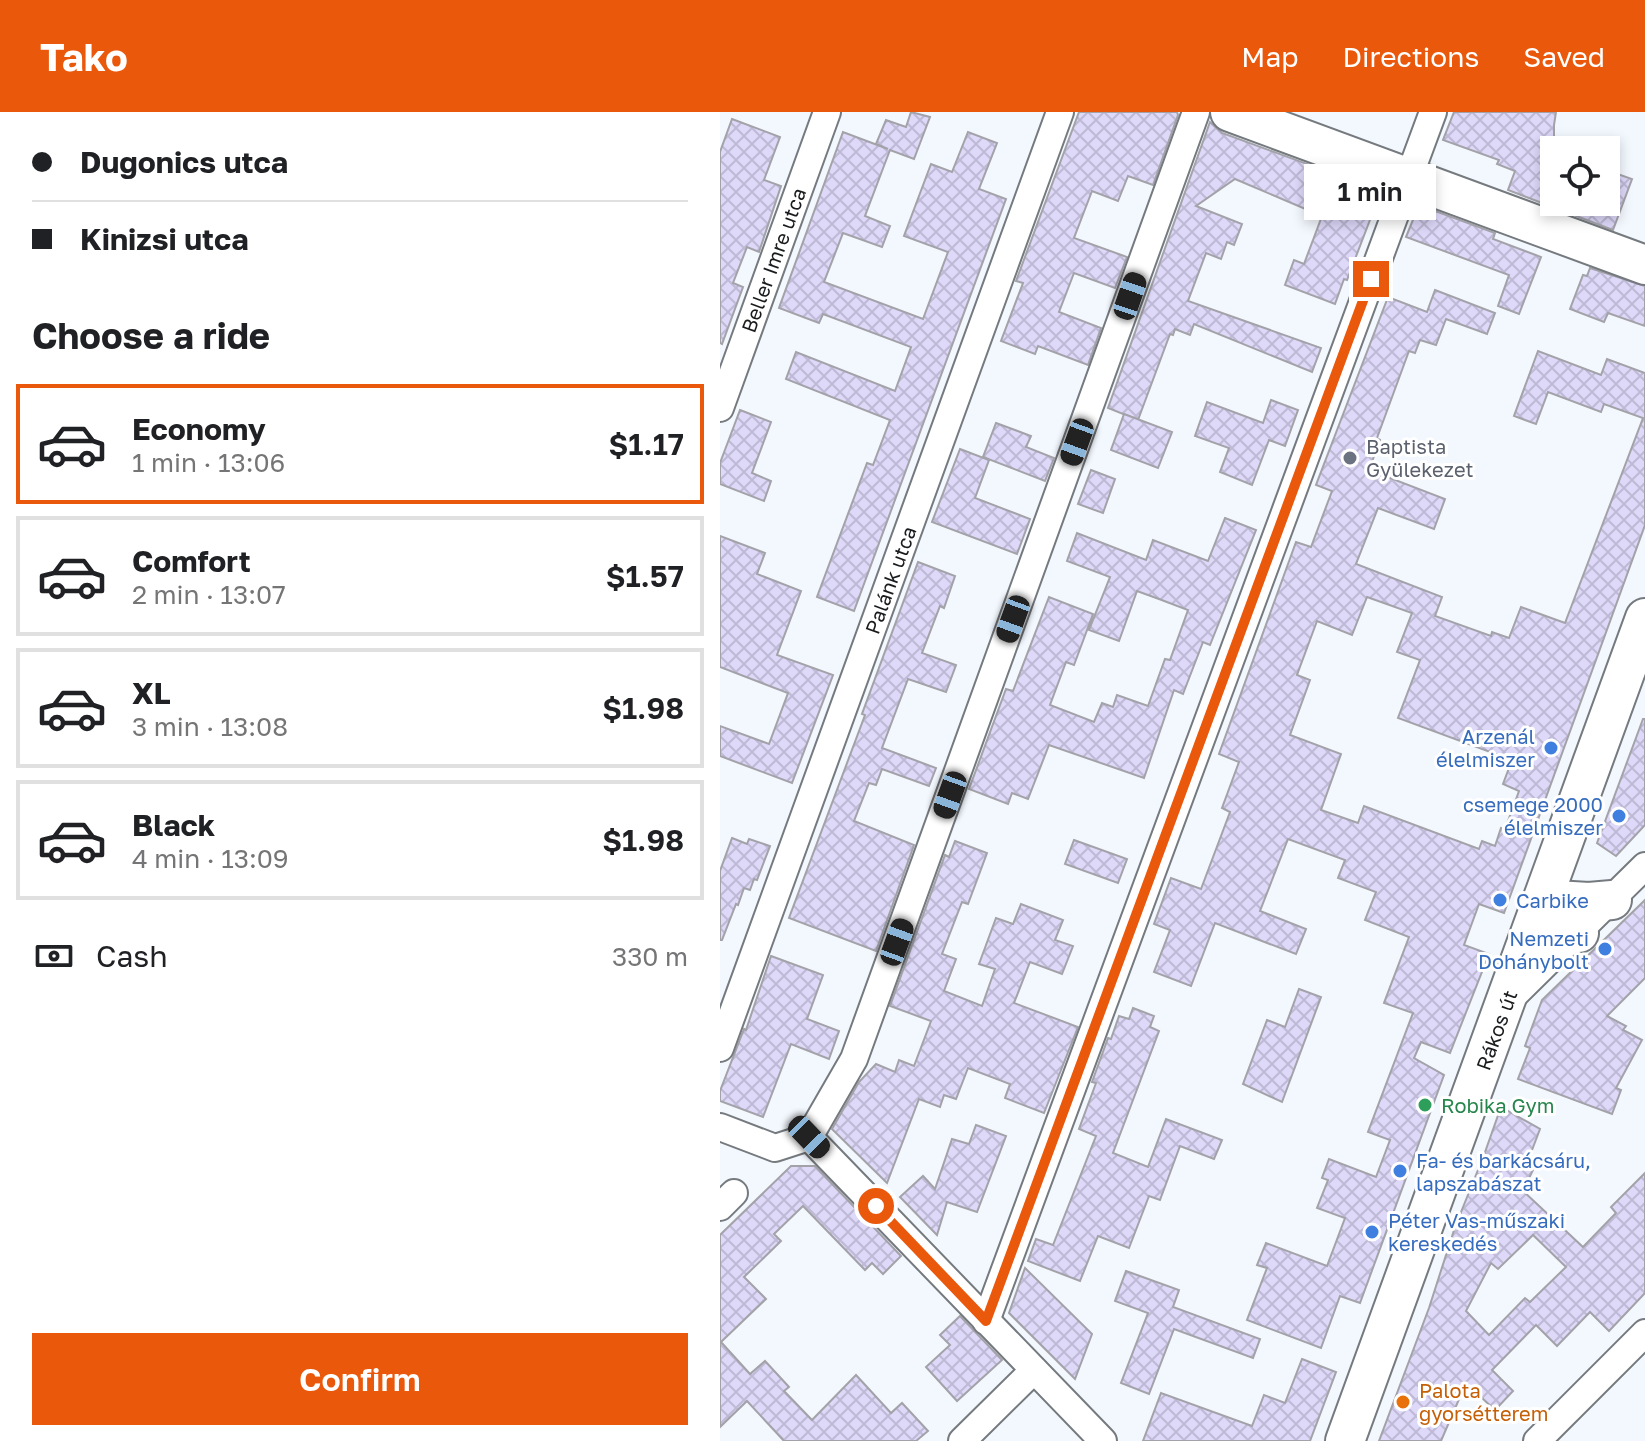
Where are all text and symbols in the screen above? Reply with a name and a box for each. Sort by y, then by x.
text: Tako [40,34,128,79]
text: Map [1241,40,1298,73]
text: Directions [1342,40,1479,73]
text: Saved [1523,40,1605,73]
map controls [1540,136,1620,216]
button: locate [1540,136,1620,216]
text: Dugonics utca [80,144,288,180]
callout: 1 min [1305,163,1437,219]
text: 1 min [1337,176,1403,207]
street label: Beller Imre utca [736,184,810,336]
text: Kinizsi utca [80,221,249,257]
route end [1353,261,1389,297]
car [1111,269,1149,323]
text: Choose a ride [32,314,270,357]
icon: car [36,408,108,480]
text: Economy [132,411,266,447]
car [1058,415,1096,469]
text: $1.17 [608,426,684,462]
place label: Baptista Gyülekezet [1366,434,1474,481]
text: 1 min · 13:06 [132,447,285,478]
marker: Baptista Gyülekezet [1341,449,1359,467]
street label: Palánk utca [859,523,921,637]
icon: car [36,540,108,612]
text: Comfort [132,543,251,579]
text: $1.57 [606,558,684,594]
text: 2 min · 13:07 [132,579,286,610]
car [994,592,1032,646]
icon: car [36,672,108,744]
text: XL [132,675,171,711]
text: $1.98 [602,690,684,726]
text: 3 min · 13:08 [132,711,288,742]
place label: Arzenál élelmiszer [1436,724,1535,771]
marker: Arzenál élelmiszer [1542,739,1560,757]
car [931,768,969,822]
place label: csemege 2000 élelmiszer [1463,792,1603,839]
icon: car [36,804,108,876]
text: Black [132,807,215,843]
marker: csemege 2000 élelmiszer [1610,807,1628,825]
text: $1.98 [602,822,684,858]
text: 4 min · 13:09 [132,843,289,874]
place label: Carbike [1516,888,1589,912]
marker: Carbike [1491,891,1509,909]
car [878,915,916,969]
place label: Nemzeti Dohánybolt [1478,926,1589,973]
icon: cash [32,934,76,978]
text: Cash [96,938,168,974]
marker: Nemzeti Dohánybolt [1596,940,1614,958]
text: 330 m [612,941,688,972]
street label: Rákos út [1470,987,1522,1073]
place label: Robika Gym [1441,1093,1554,1117]
marker: Robika Gym [1416,1096,1434,1114]
car [784,1111,834,1163]
place label: Fa- és barkácsáru, lapszabászat [1416,1148,1591,1195]
marker: Fa- és barkácsáru, lapszabászat [1391,1162,1409,1180]
route start [858,1188,894,1224]
place label: Péter Vas-műszaki kereskedés [1388,1208,1565,1255]
marker: Péter Vas-műszaki kereskedés [1363,1223,1381,1241]
button: Confirm [32,1333,688,1425]
place label: Palota gyorsétterem [1419,1378,1548,1425]
marker: Palota gyorsétterem [1394,1393,1412,1411]

